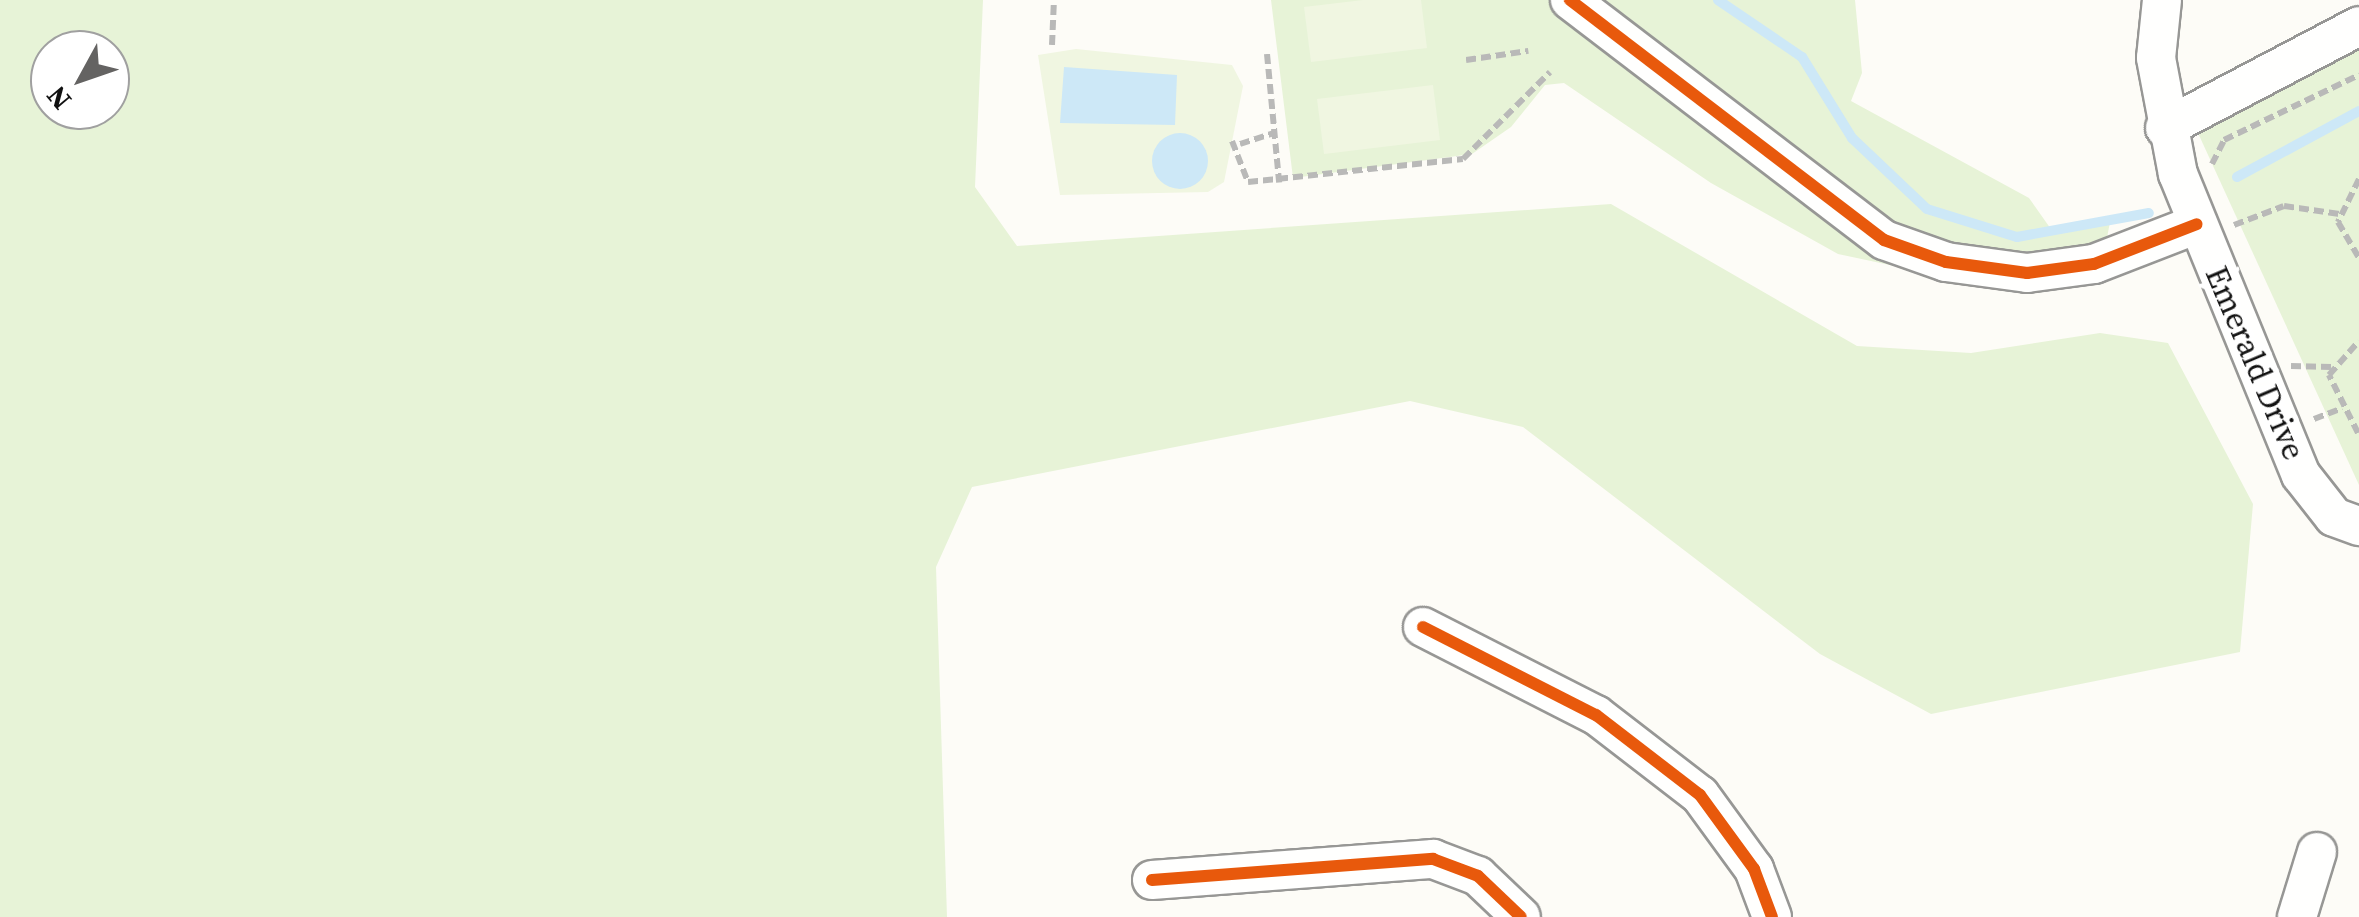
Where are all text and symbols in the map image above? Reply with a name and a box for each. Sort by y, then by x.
north arrow [30,30,130,130]
text: N [37,78,80,118]
street label: Emerald Drive [2197,261,2313,465]

